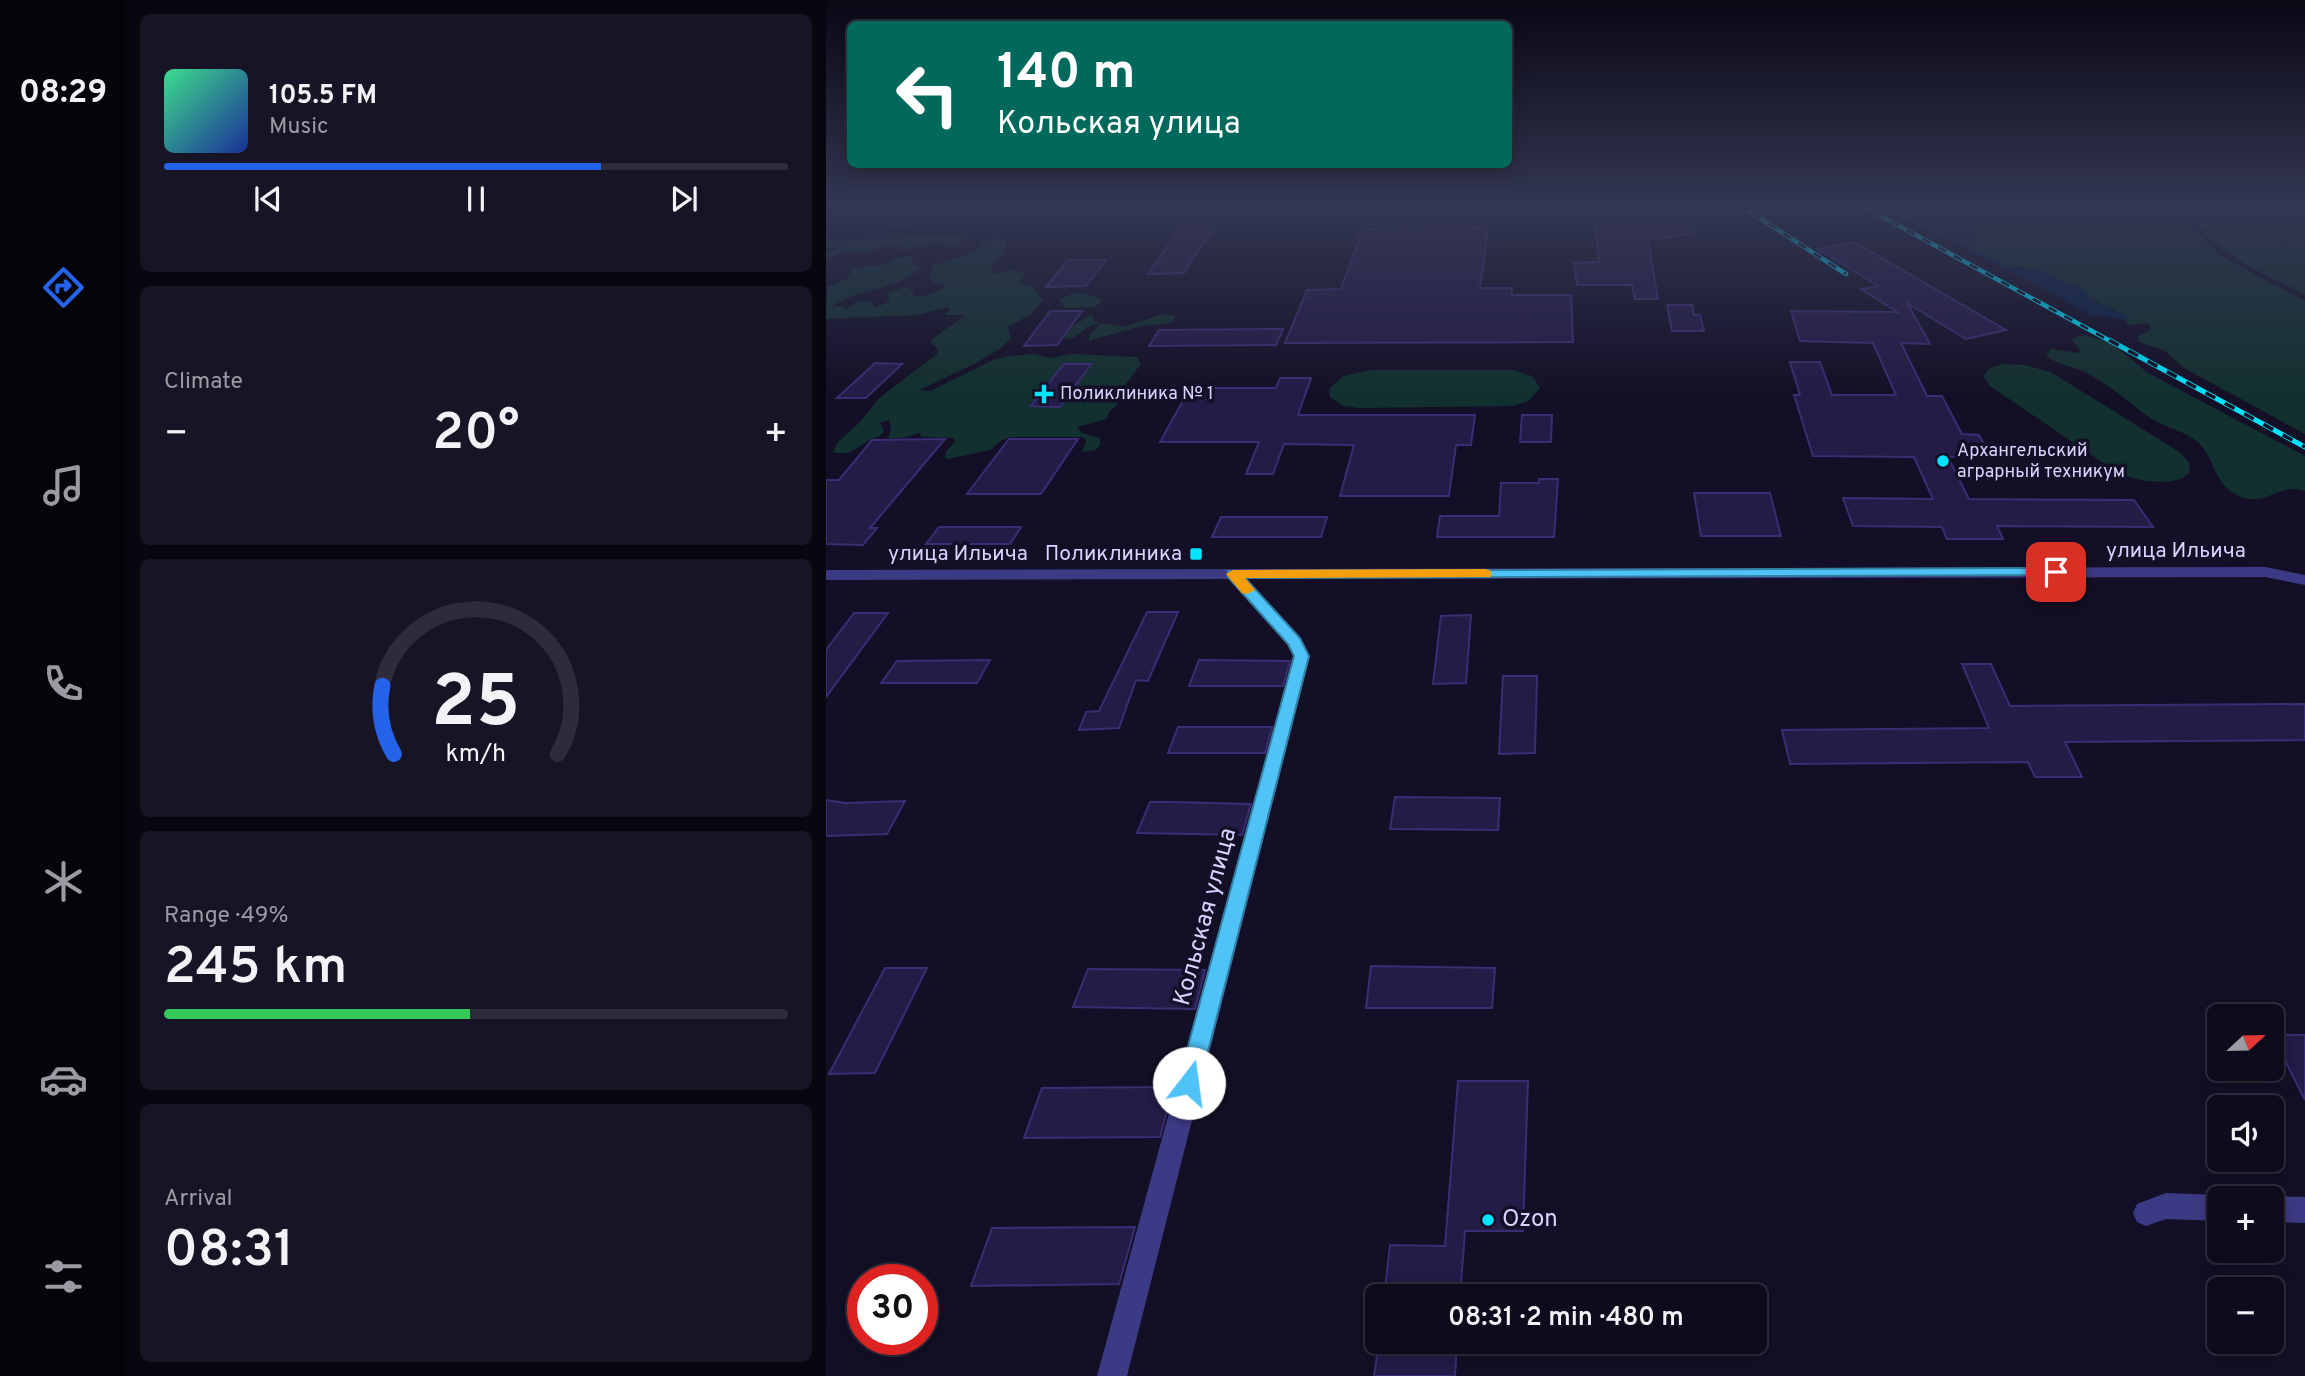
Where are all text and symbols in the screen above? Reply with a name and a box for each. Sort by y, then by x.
text: 140 m [997,44,1136,106]
icon: left [882,49,973,140]
text: 08:29 [19,74,107,114]
text: 105.5 FM [269,80,377,113]
text: Кольская улица [997,105,1241,145]
text: Music [269,113,329,142]
icon: previous [249,180,287,218]
icon: pause [457,180,495,218]
icon: next [665,180,703,218]
icon: directions [39,263,88,312]
text: Climate [164,368,243,397]
place label: Поликлиника № 1 [1060,383,1214,406]
marker: Поликлиника № 1 [1034,384,1054,404]
text: 20° [432,402,520,468]
text: − [164,411,189,460]
text: + [763,411,788,460]
place label: Архангельский аграрный техникум [1957,440,2125,484]
marker: Архангельский аграрный техникум [1935,453,1951,469]
icon: music [39,461,88,510]
street label: улица Ильича [2106,538,2246,565]
street label: улица Ильича [888,541,1028,568]
place label: Поликлиника [1045,541,1182,568]
pin [2026,542,2086,602]
marker: Поликлиника [1188,546,1204,562]
icon: arrive [2037,553,2075,591]
icon: phone [39,659,88,708]
text: 25 [432,660,521,752]
text: km/h [446,739,506,771]
street label: Кольская улица [1168,825,1244,1009]
icon: climate [39,857,88,906]
text: Range · 49% [164,902,288,931]
text: 245 km [164,936,347,1002]
north arrow [2207,1004,2284,1082]
map controls [2207,1004,2284,1354]
position arrow [1152,1046,1226,1120]
icon: car [39,1055,88,1104]
button: sound [2207,1095,2284,1172]
text: Arrival [164,1185,233,1214]
button: + [2207,1186,2284,1263]
place label: Ozon [1502,1205,1558,1235]
marker: Ozon [1480,1212,1496,1228]
text: 08:31 [164,1219,294,1285]
icon: filters [39,1252,88,1301]
speed limit sign: 30 [847,1264,938,1355]
button: − [2207,1277,2284,1354]
text: 08:31 · 2 min · 480 m [1448,1302,1684,1335]

